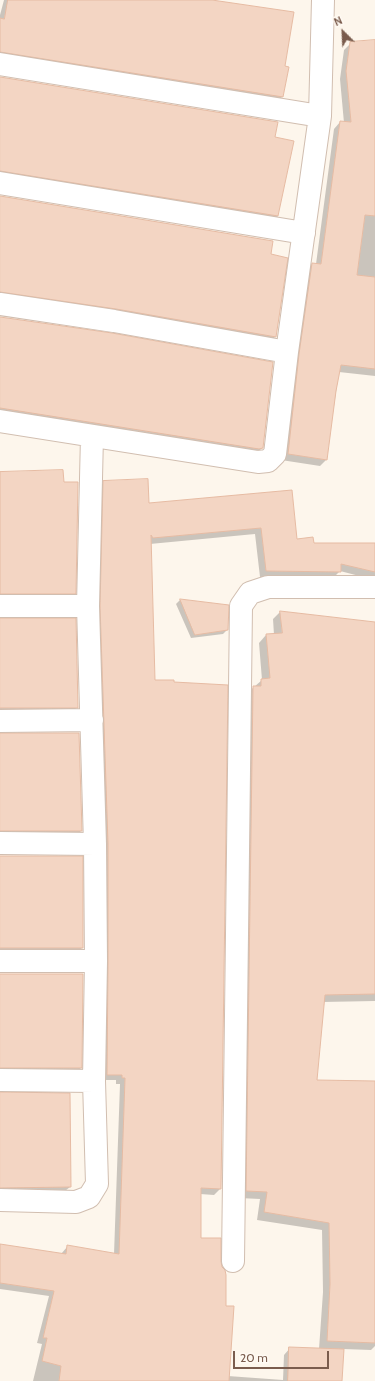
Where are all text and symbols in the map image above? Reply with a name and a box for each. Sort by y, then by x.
north arrow [323,12,363,52]
text: N [332,13,345,29]
scale bar [235,1343,331,1369]
text: 20 m [240,1350,268,1365]

